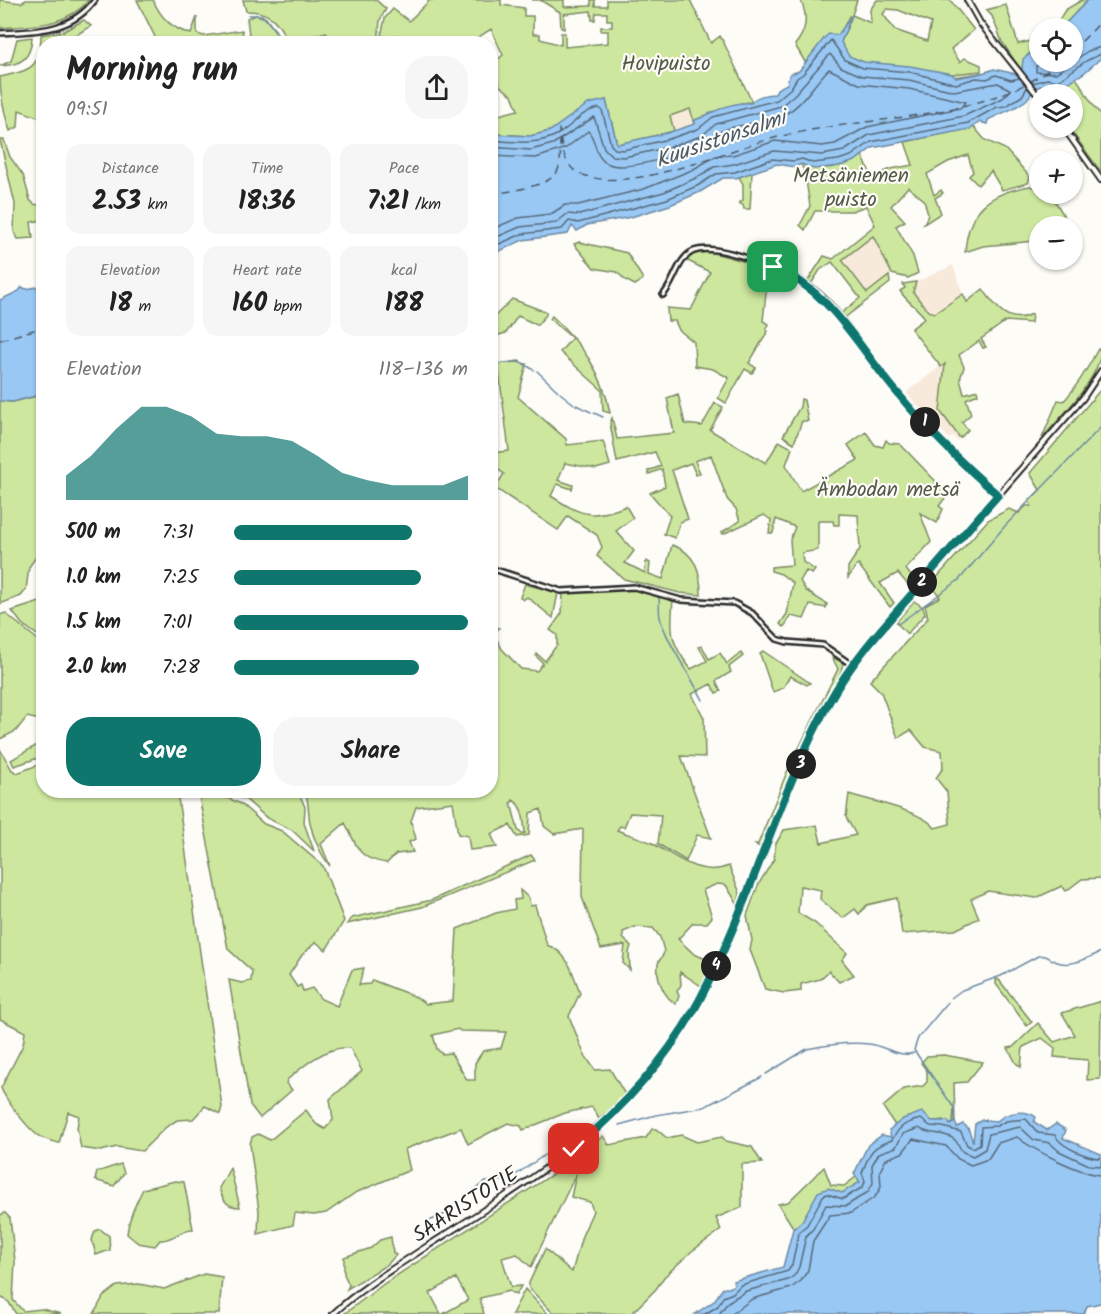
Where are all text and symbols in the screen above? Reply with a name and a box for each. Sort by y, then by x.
map controls [1029,18,1083,270]
button: locate [1029,18,1083,72]
text: Morning run [66,45,238,98]
park label: Hovipuisto [621,48,711,81]
button: share [405,56,468,119]
button: layers [1029,84,1083,138]
text: 09:51 [66,94,108,126]
water label: Kuusistonsalmi [651,100,795,179]
button: + [1029,150,1083,204]
text: Distance [101,156,159,181]
text: Time [251,156,283,181]
text: Pace [389,156,419,181]
park label: Metsäniemen puisto [793,160,909,217]
text: 2.53 [92,181,141,223]
text: 18:36 [238,181,296,223]
text: 7:21 [367,181,409,223]
text: km [141,192,168,217]
text: /km [409,192,441,217]
button: − [1029,216,1083,270]
pin [747,241,798,292]
icon: arrive [756,250,789,283]
text: Elevation [100,258,160,283]
text: Heart rate [232,258,302,283]
text: kcal [391,258,417,283]
text: 18 [109,283,132,325]
text: 160 [232,283,267,325]
text: 188 [385,283,423,325]
text: m [132,294,151,319]
text: bpm [267,294,302,319]
text: Elevation [66,354,142,386]
text: 118–136 m [378,354,468,386]
pin: 1 [910,407,940,437]
text: 1 [923,409,927,434]
park label: Ämbodan metsä [816,474,961,507]
text: 500 m [66,517,121,549]
text: 7:31 [162,517,194,549]
text: 1.0 km [66,562,121,594]
text: 7:25 [162,562,199,594]
pin: 2 [907,567,937,597]
text: 2 [917,569,927,594]
text: 1.5 km [66,607,121,639]
text: 7:01 [162,607,192,639]
text: 2.0 km [66,652,127,684]
text: 7:28 [162,652,200,684]
button: Save [66,717,261,786]
button: Share [273,717,468,786]
pin: 3 [786,749,816,779]
text: 3 [797,751,805,776]
pin: 4 [701,951,731,981]
text: 4 [712,953,720,978]
pin [548,1123,599,1174]
icon: check [557,1132,590,1165]
street label: SAARISTOTIE [406,1158,526,1252]

